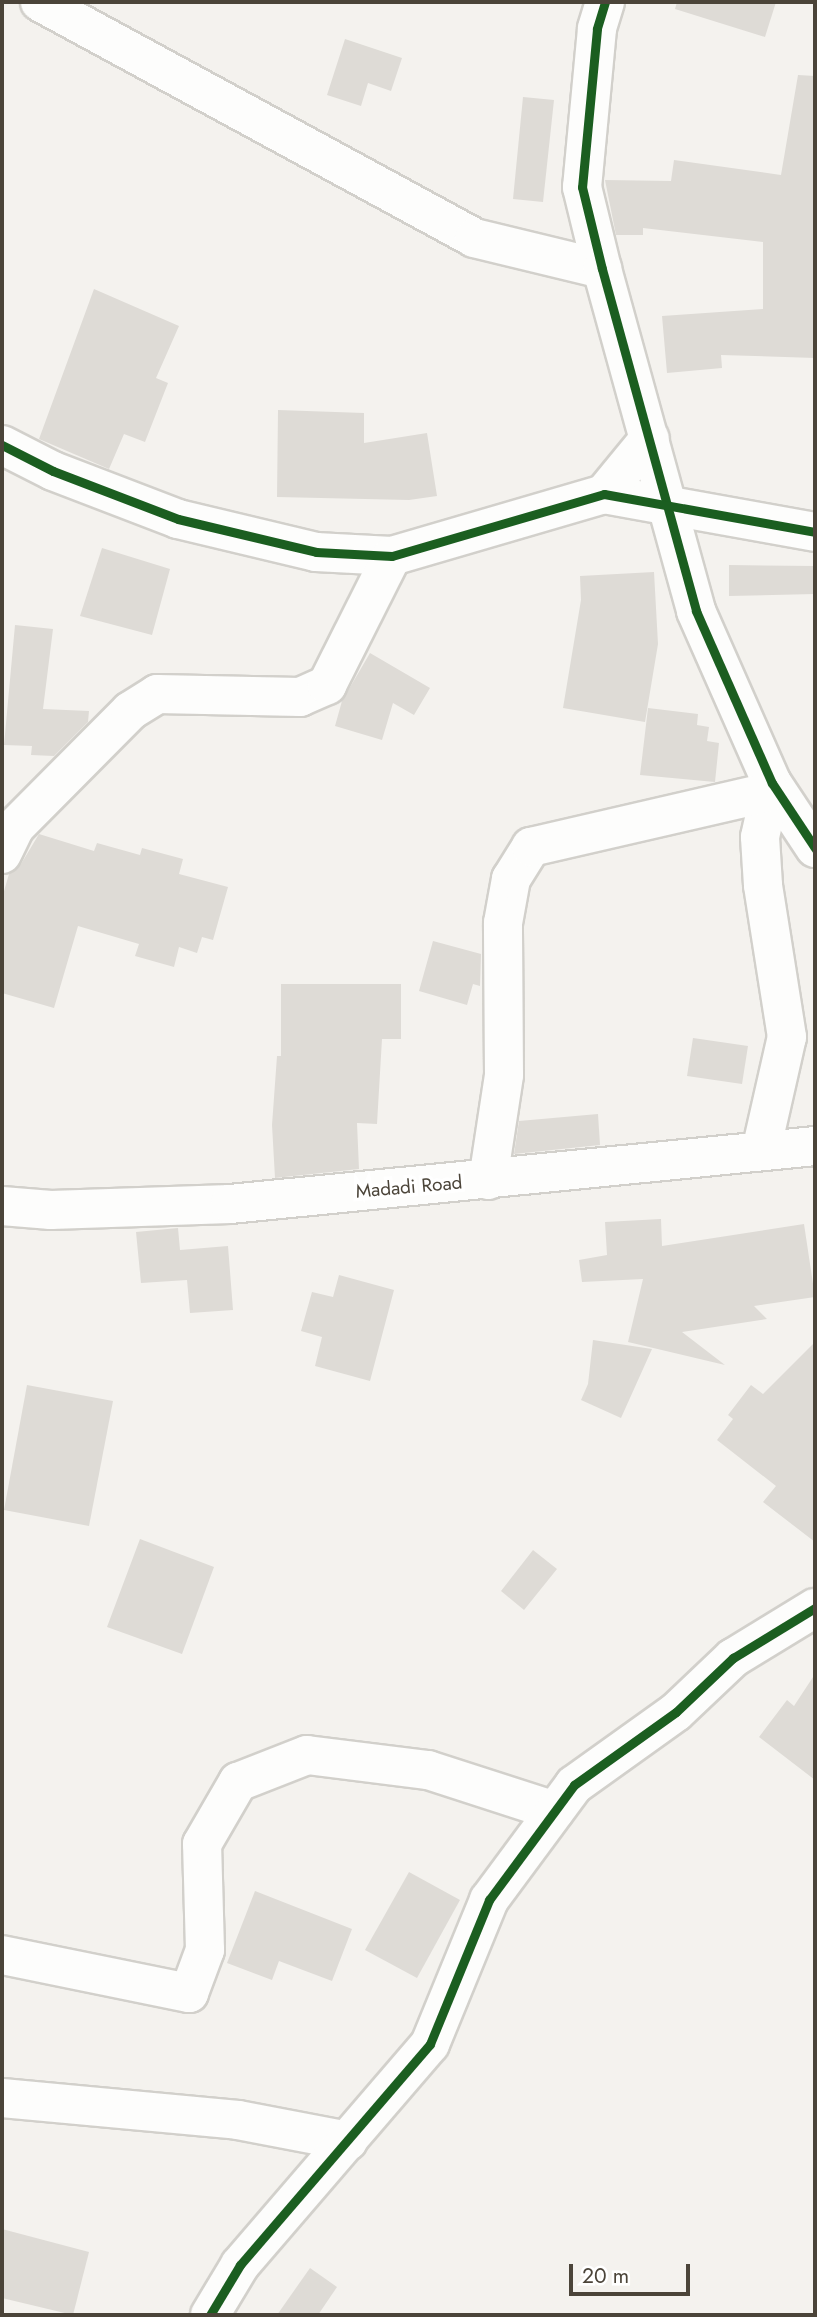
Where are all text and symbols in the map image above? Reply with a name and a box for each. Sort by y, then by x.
street label: Madadi Road [355,1171,463,1203]
scale bar [572,2250,693,2294]
text: 20 m [582,2261,629,2291]

